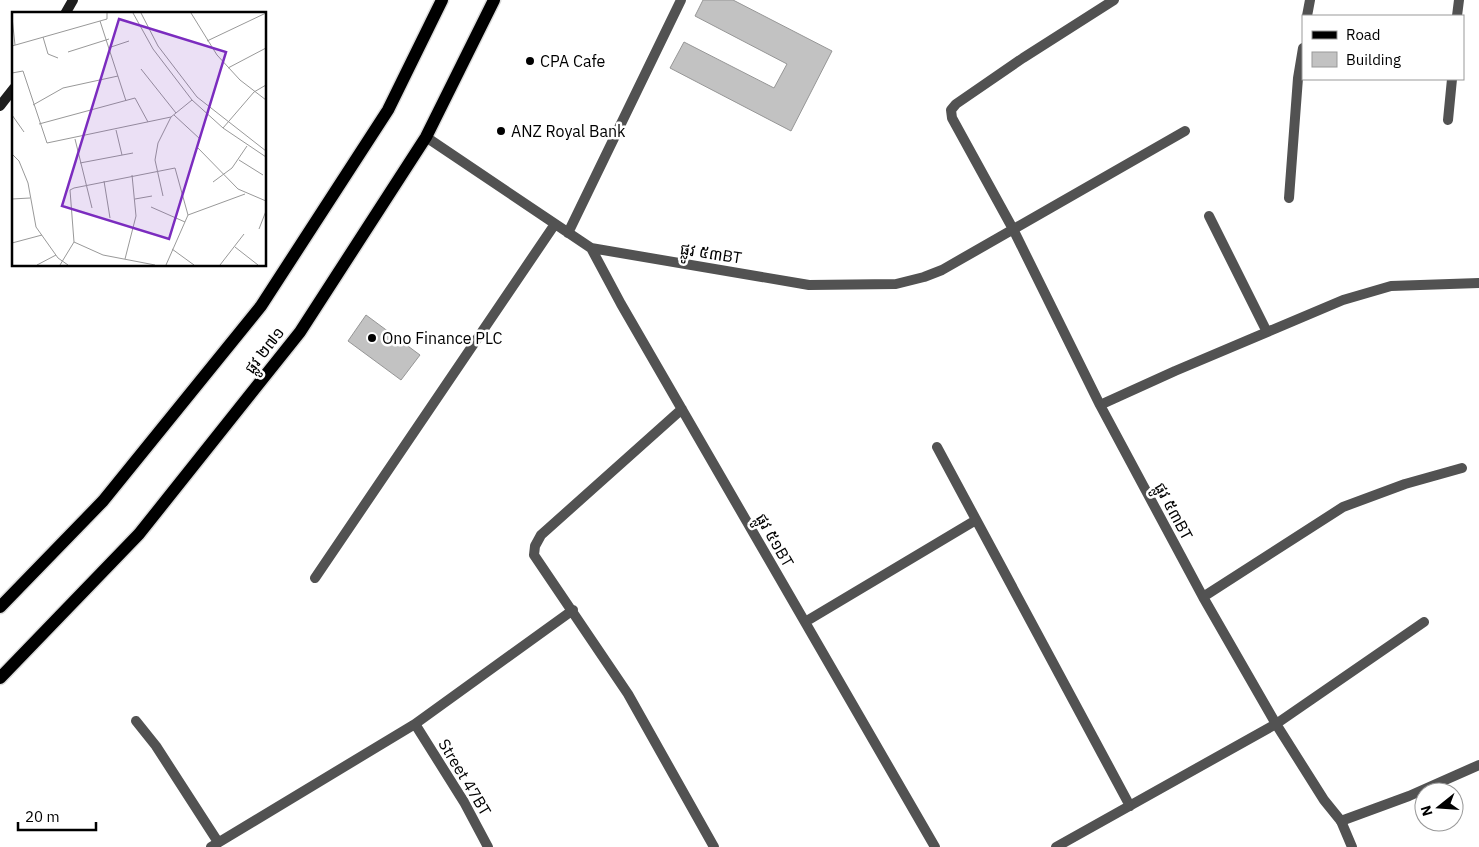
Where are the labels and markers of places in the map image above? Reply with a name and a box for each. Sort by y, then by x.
place label: CPA Cafe [540,51,606,71]
marker: CPA Cafe [524,55,536,67]
place label: ANZ Royal Bank [511,121,626,141]
marker: ANZ Royal Bank [495,125,507,137]
place label: Ono Finance PLC [382,328,503,348]
marker: Ono Finance PLC [366,332,378,344]

